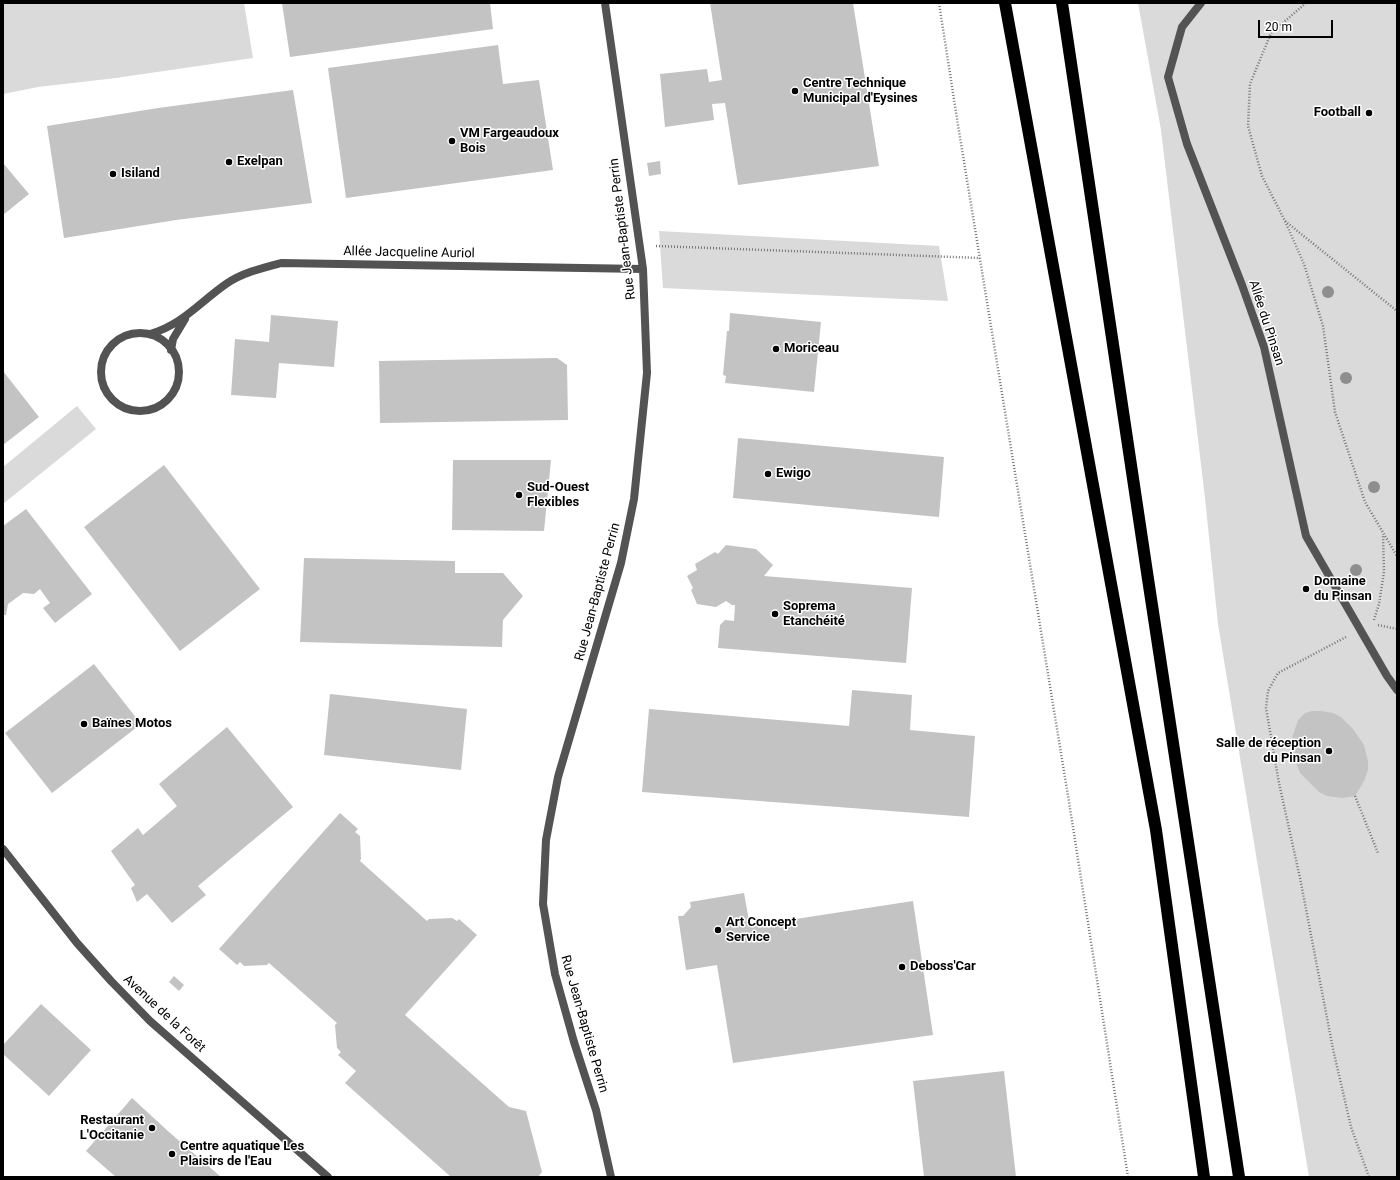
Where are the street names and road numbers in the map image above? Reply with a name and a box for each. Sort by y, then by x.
street label: Rue Jean-Baptiste Perrin [607,157,639,301]
street label: Allée Jacqueline Auriol [343,244,475,262]
street label: Allée du Pinsan [1245,278,1287,368]
street label: Rue Jean-Baptiste Perrin [572,521,624,663]
street label: Rue Jean-Baptiste Perrin [557,953,611,1095]
street label: Avenue de la Forêt [120,972,208,1056]

